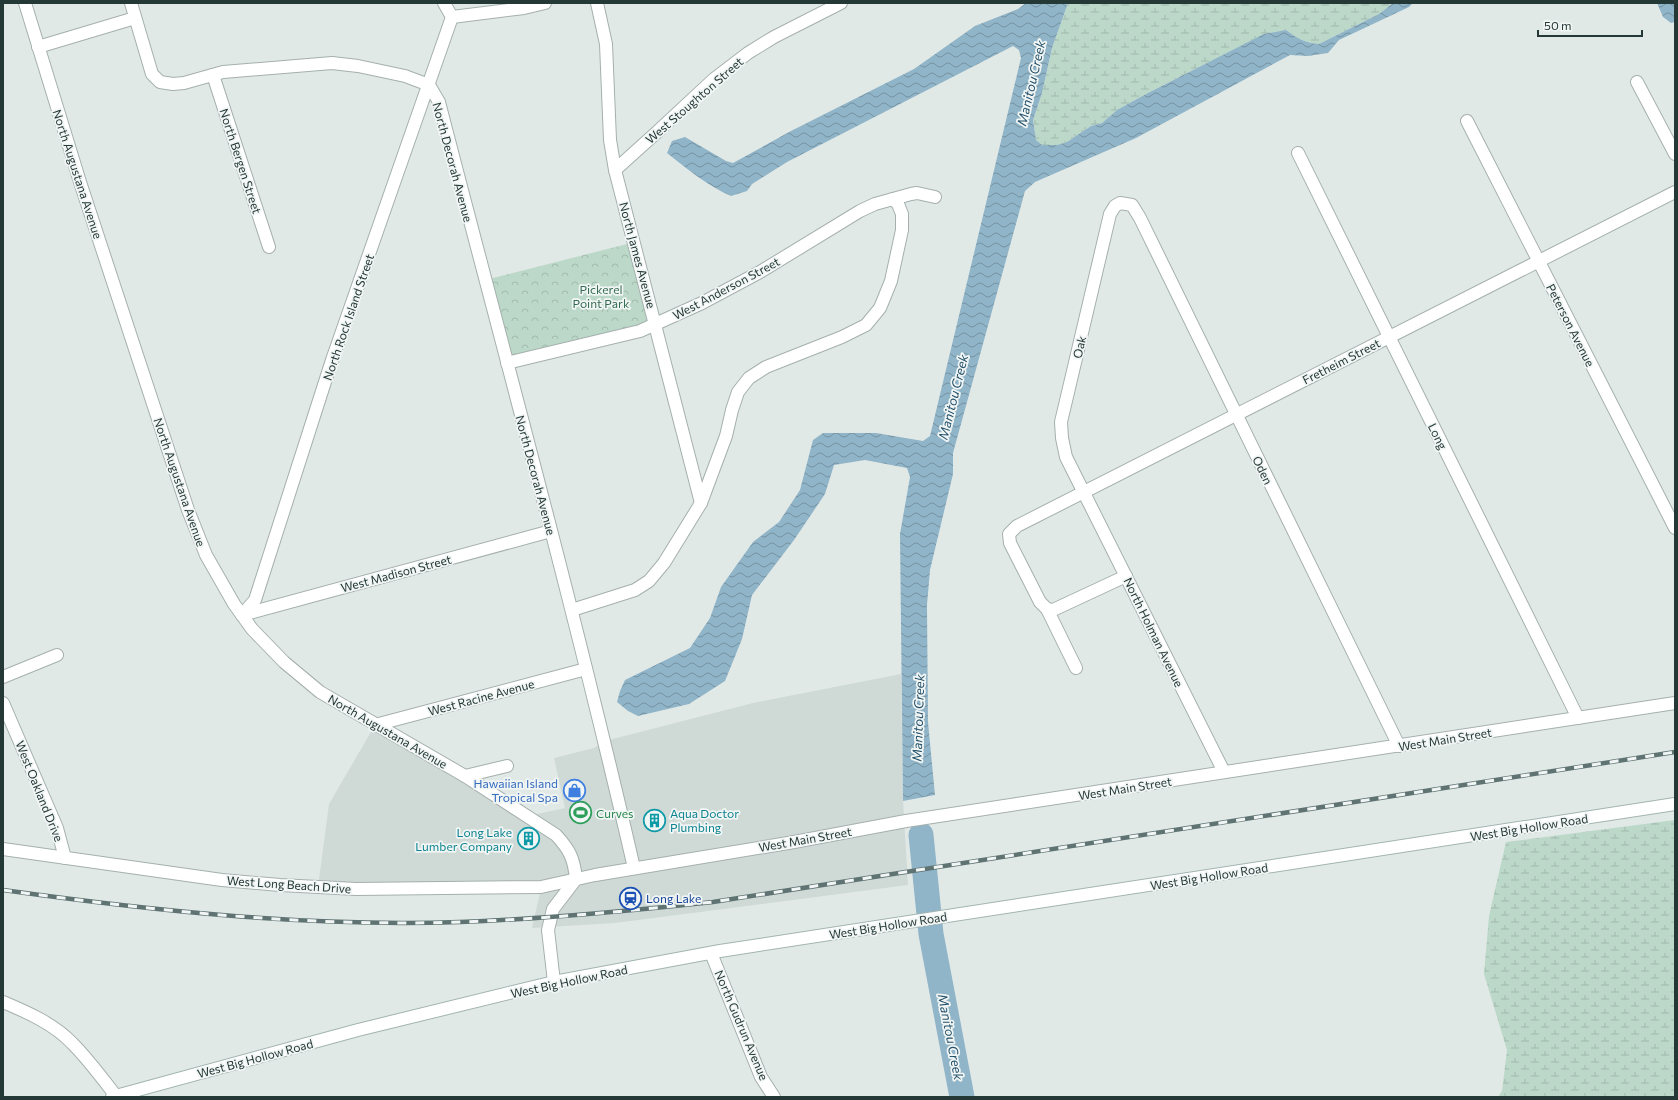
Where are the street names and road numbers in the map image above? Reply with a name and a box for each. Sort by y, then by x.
street label: West Stoughton Street [642,54,746,146]
street label: North Decorah Avenue [430,101,476,223]
street label: North Bergen Street [217,107,265,215]
street label: North Augustana Avenue [50,108,106,240]
street label: North James Avenue [616,200,659,310]
street label: North Rock Island Street [320,252,376,382]
street label: West Anderson Street [670,254,782,322]
street label: Peterson Avenue [1544,281,1598,369]
street label: Oak [1070,334,1088,360]
street label: Fretheim Street [1300,335,1382,387]
street label: North Decorah Avenue [513,414,559,536]
street label: North Augustana Avenue [151,416,209,548]
street label: Long [1426,421,1451,452]
street label: Oden [1250,453,1276,487]
street label: West Madison Street [339,551,453,594]
street label: North Holman Avenue [1121,575,1187,689]
street label: West Racine Avenue [426,676,536,718]
street label: North Augustana Avenue [326,691,450,771]
street label: West Main Street [1397,725,1493,753]
street label: West Oakland Drive [13,739,67,843]
street label: West Main Street [1077,774,1173,802]
street label: West Big Hollow Road [1469,811,1589,843]
street label: West Main Street [757,824,853,854]
street label: West Big Hollow Road [1149,860,1269,892]
street label: West Long Beach Drive [226,873,352,895]
street label: West Big Hollow Road [828,909,948,941]
street label: West Big Hollow Road [509,962,629,1000]
street label: North Gudrun Avenue [712,968,772,1082]
street label: West Big Hollow Road [196,1036,314,1080]

